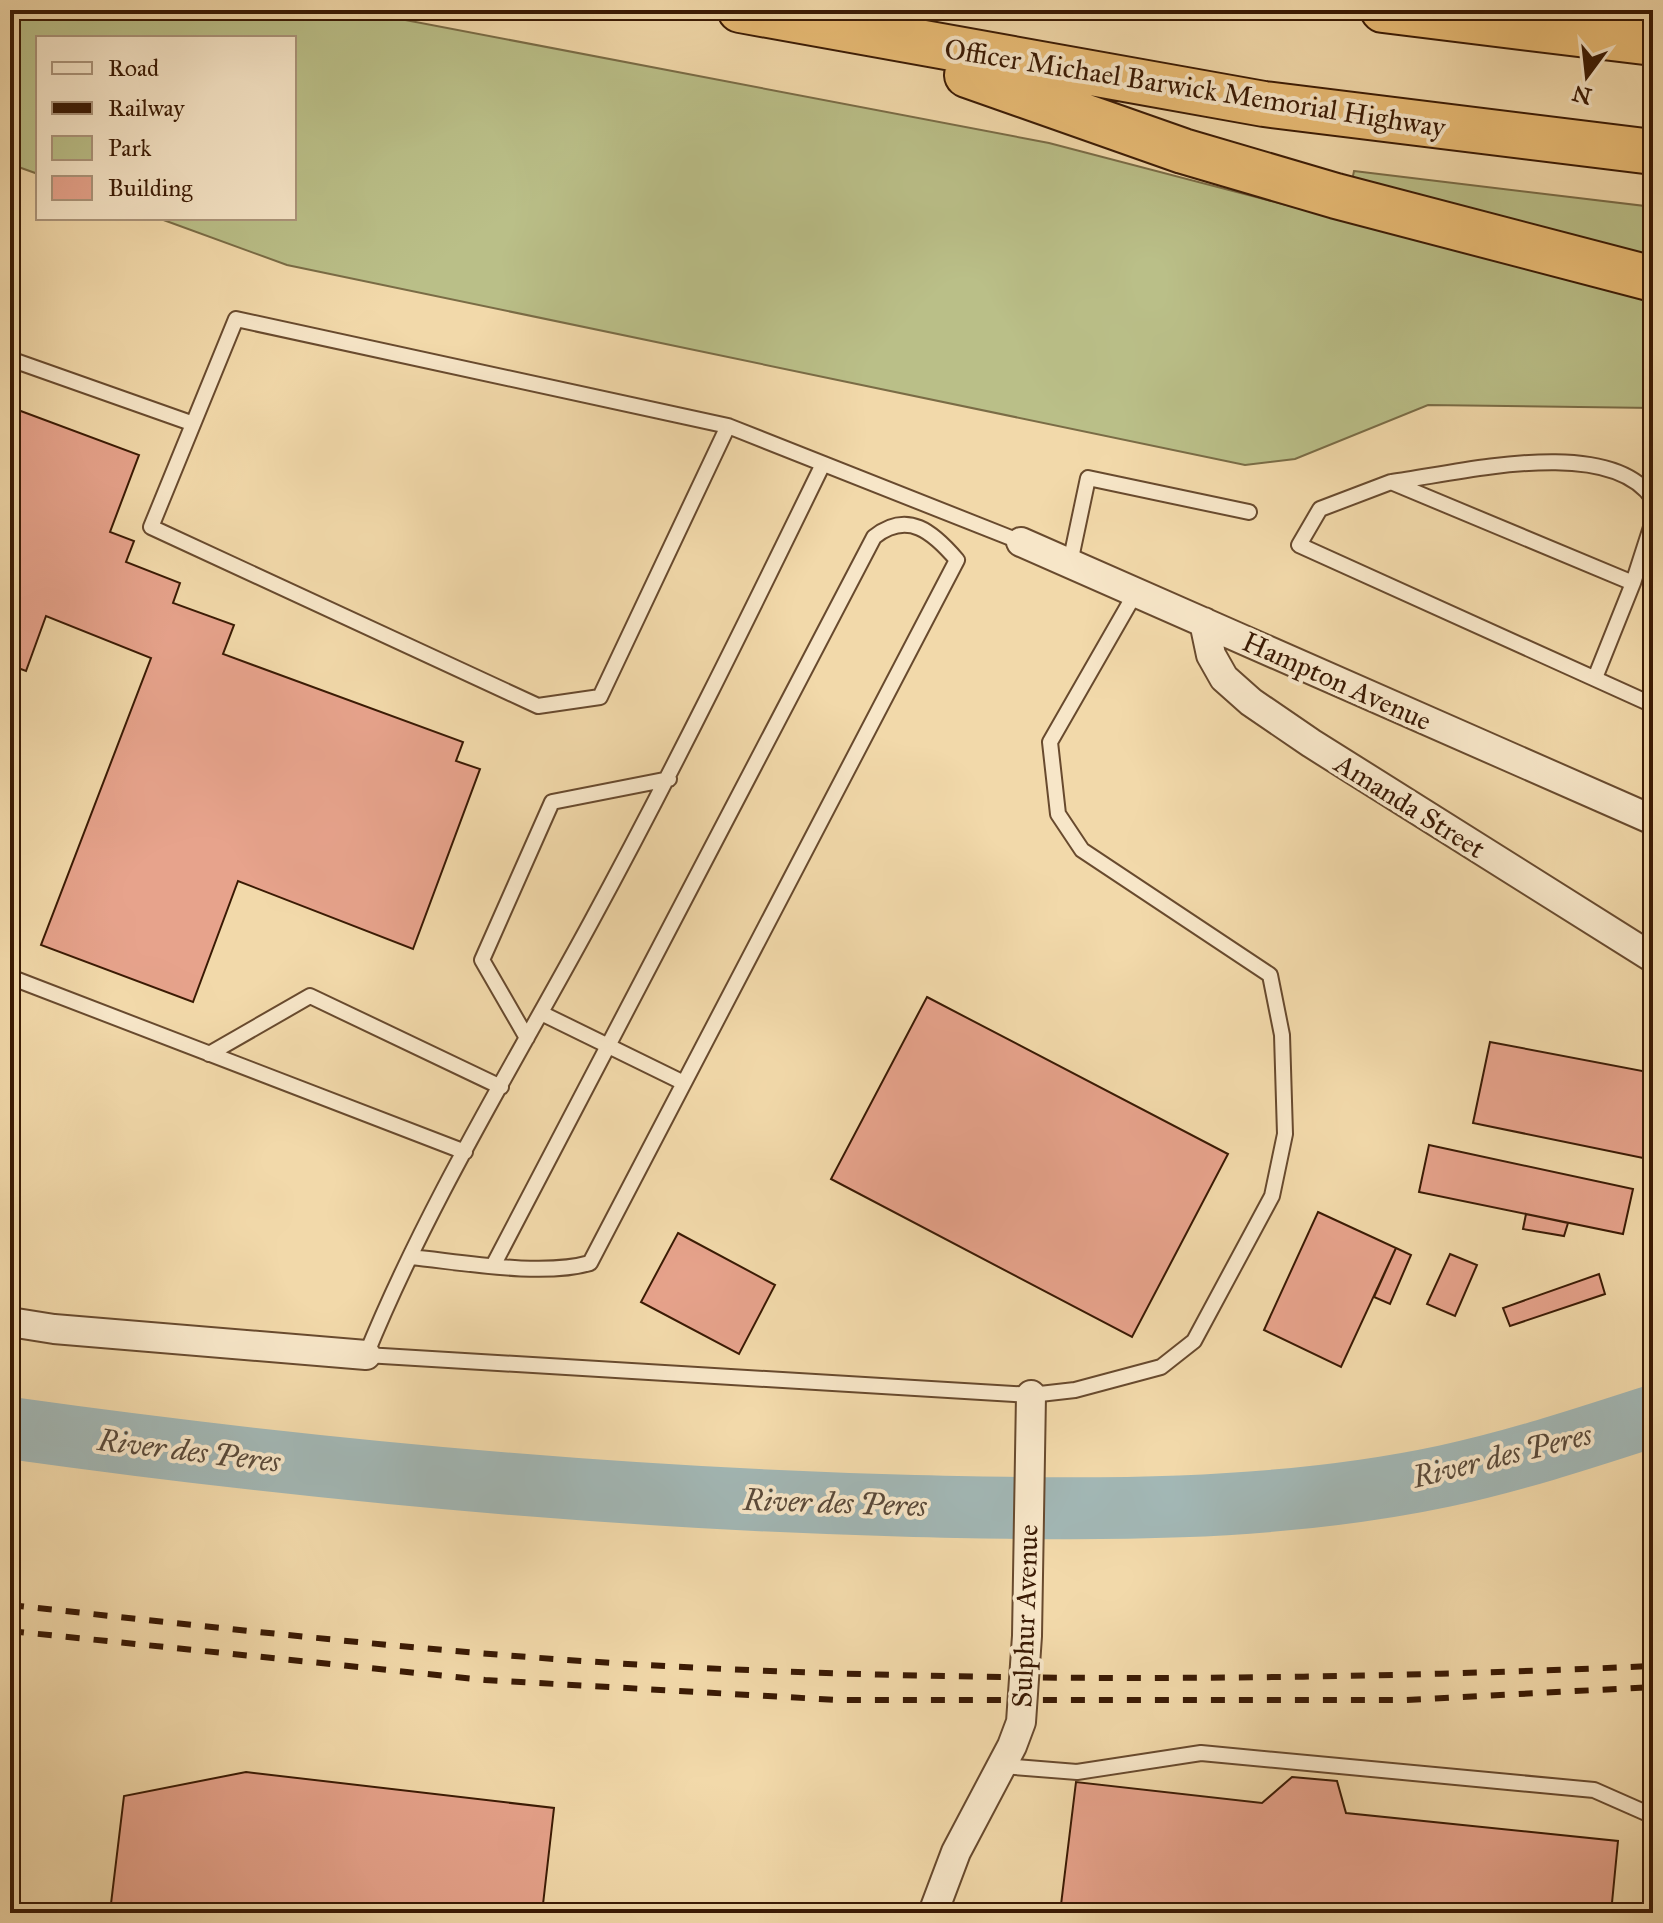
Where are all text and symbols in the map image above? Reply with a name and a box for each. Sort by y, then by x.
street label: Officer Michael Barwick Memorial Highway [942,31,1449,145]
legend [36,36,296,220]
north arrow [1547,36,1627,116]
text: Road [108,53,159,83]
text: N [1569,79,1594,110]
text: Railway [108,93,185,123]
text: Park [108,133,152,163]
text: Building [108,173,193,203]
street label: Hampton Avenue [1237,624,1437,738]
street label: Amanda Street [1327,745,1492,866]
water label: River des Peres [1408,1416,1597,1496]
water label: River des Peres [95,1422,283,1480]
water label: River des Peres [742,1482,929,1524]
street label: Sulphur Avenue [1004,1524,1046,1708]

